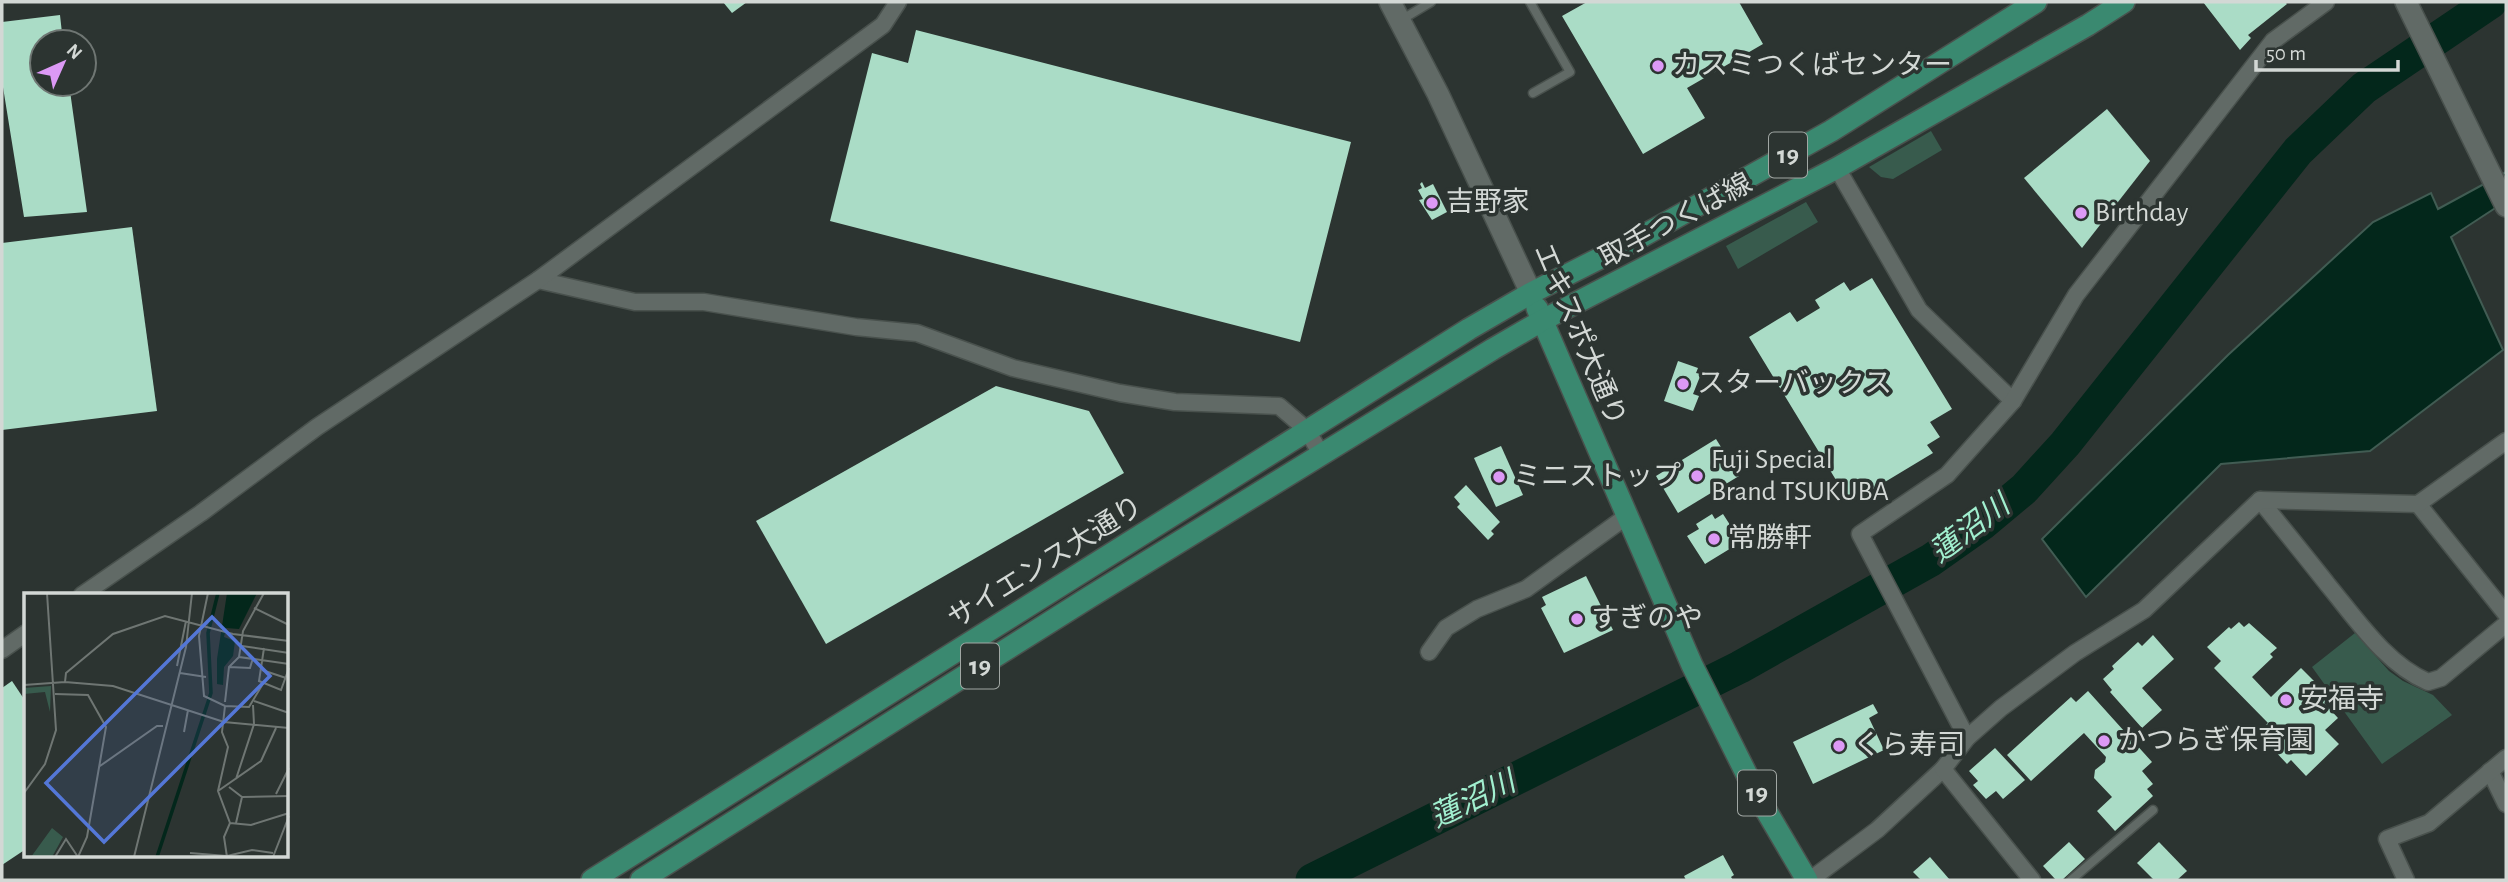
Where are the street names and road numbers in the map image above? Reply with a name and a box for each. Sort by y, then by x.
road number: 19 [1769,132,1807,178]
street label: 取手つくば線 [1594,167,1757,273]
street label: エキスポ大通り [1528,239,1632,430]
street label: サイエンス大通り [943,490,1148,634]
road number: 19 [961,644,999,688]
road number: 19 [1738,771,1776,816]

